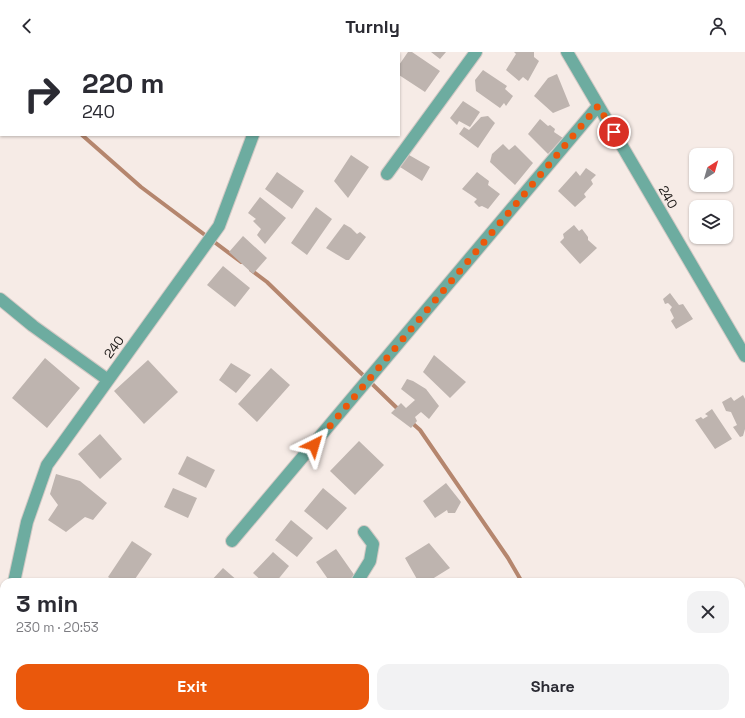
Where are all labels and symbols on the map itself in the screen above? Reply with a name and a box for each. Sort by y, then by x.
pin [597,115,631,149]
north arrow [689,148,733,192]
street label: 240 [655,182,681,212]
street label: 240 [100,332,128,362]
position arrow [293,424,335,466]

